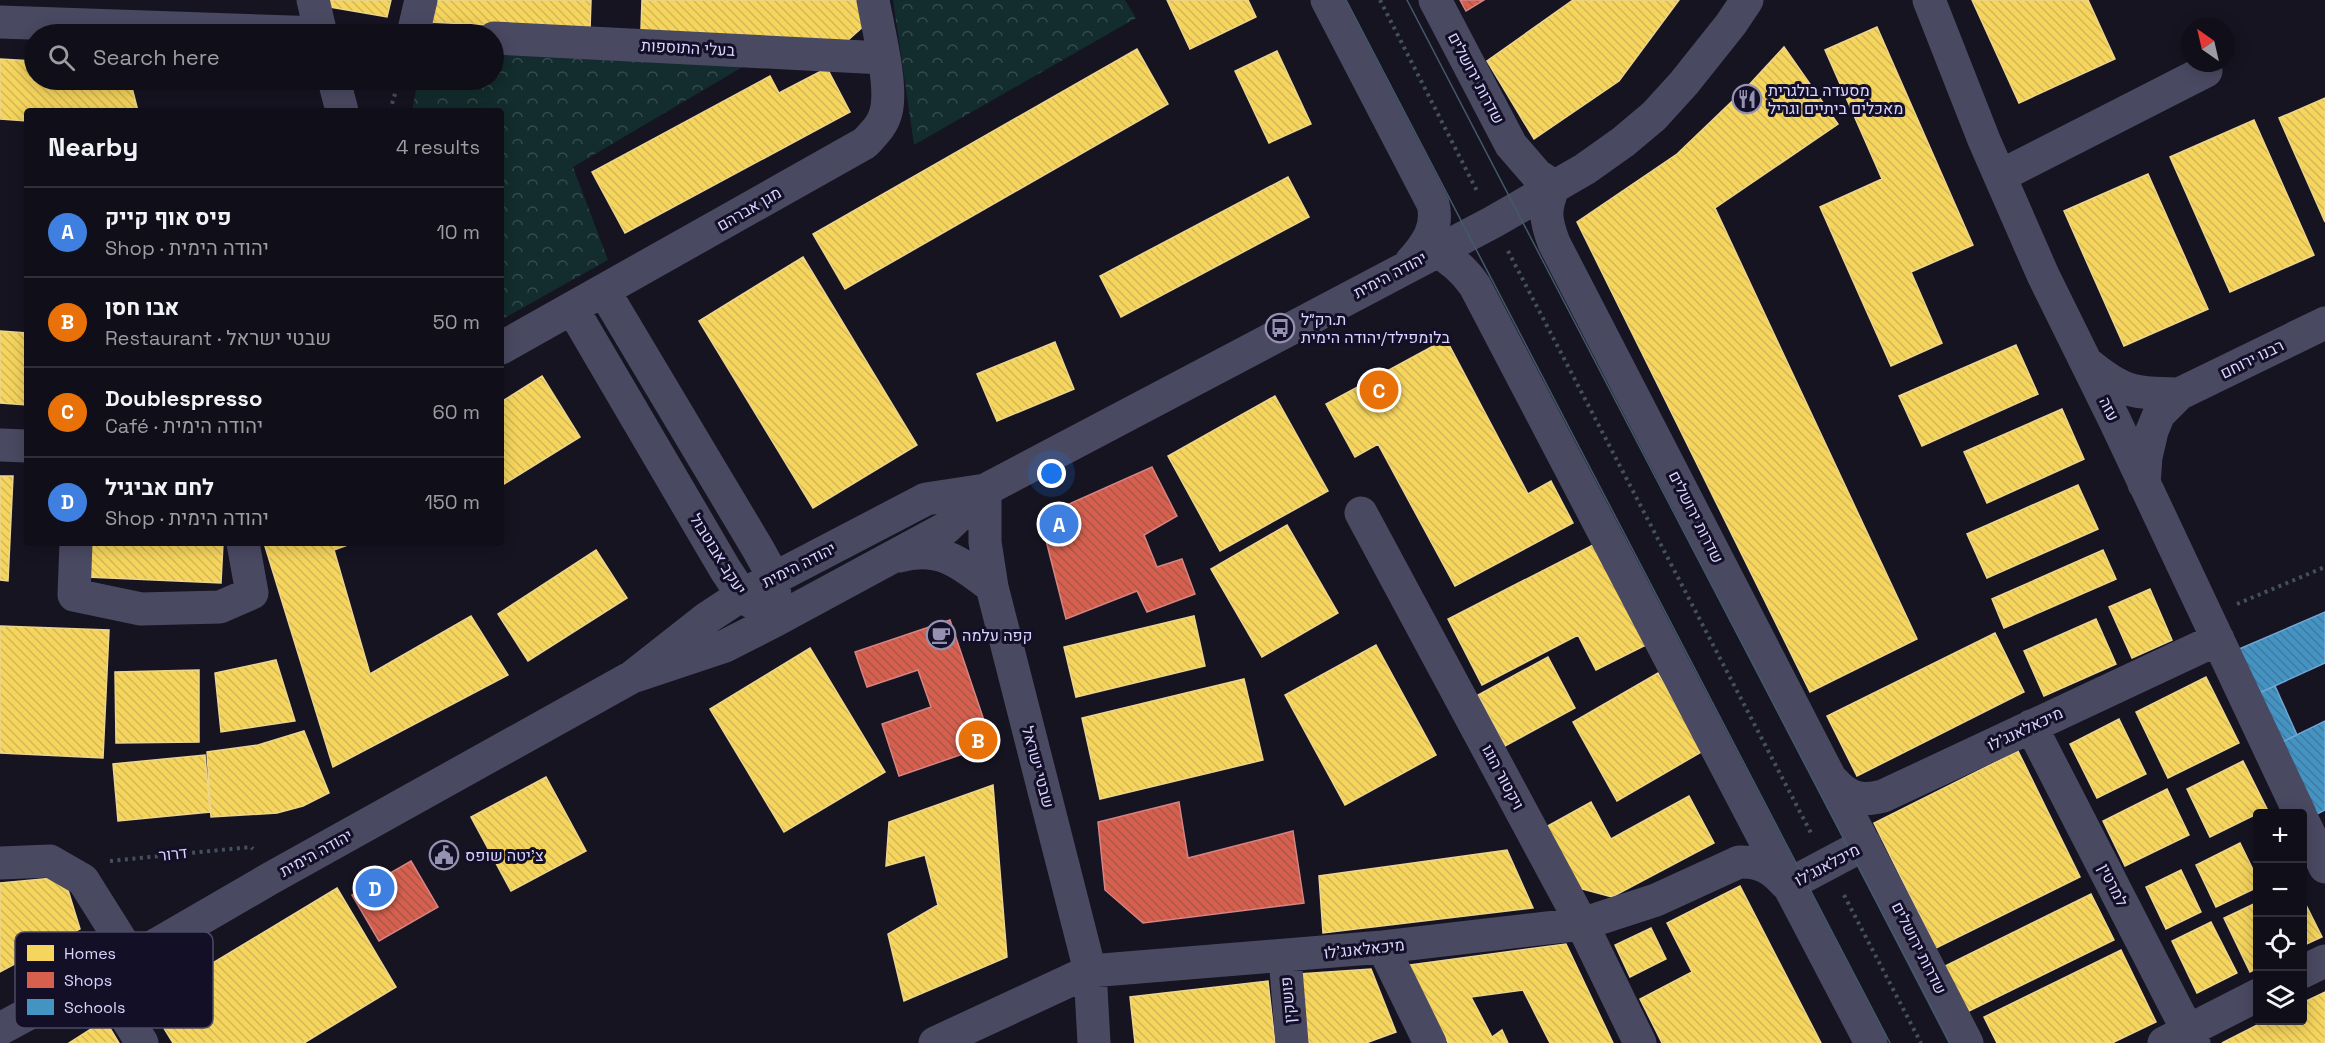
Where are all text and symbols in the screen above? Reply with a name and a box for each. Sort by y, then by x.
north arrow [2181,18,2235,72]
search box [24,24,504,90]
street label: שדרות ירושלים [1443,28,1509,128]
street label: בעלי התוספות [641,35,736,61]
icon: search [45,41,78,74]
text: Search here [93,43,220,71]
place label: מסעדה בולגרית מאכלים ביתיים וגריל [1768,80,1903,119]
restaurant icon: מסעדה בולגרית מאכלים ביתיים וגריל [1731,83,1763,115]
text: Nearby [48,130,138,164]
text: 4 results [396,134,480,160]
street label: מגן אברהם [713,182,785,236]
text: פיס אוף קייק [105,203,231,231]
text: A [61,219,74,245]
text: 10 m [436,219,480,245]
text: Shop · יהודה הימית [105,235,269,261]
street label: יהודה הימית [1350,247,1430,303]
text: אבו חסן [105,293,179,321]
text: B [61,309,74,335]
text: 50 m [433,309,480,335]
place label: ת.רק״ל בלומפילד/יהודה הימית [1301,309,1450,348]
bus stop icon: ת.רק״ל בלומפילד/יהודה הימית [1264,312,1296,344]
text: Restaurant · שבטי ישראל [105,325,331,351]
street label: רבנו ירוחם [2217,335,2287,383]
pin: C [1360,368,1398,412]
text: Doublespresso [105,384,262,412]
street label: עזה [2094,393,2124,425]
text: C [61,399,74,425]
text: 60 m [433,399,480,425]
text: Café · יהודה הימית [105,413,263,439]
your location [1037,459,1066,488]
street label: שדרות ירושלים [1664,467,1728,567]
text: לחם אביגיל [105,473,214,501]
text: D [61,489,74,515]
text: 150 m [425,489,480,515]
pin: A [1040,502,1078,546]
text: Shop · יהודה הימית [105,505,269,531]
street label: יעקב אבוטבול [685,510,751,598]
street label: יהודה הימית [759,537,839,593]
cafe icon: קפה עלמה [925,619,957,651]
place label: קפה עלמה [962,625,1033,646]
street label: מיכאלאנג'לו [1984,702,2066,756]
pin: B [958,718,998,762]
street label: שבטי ישראל [1017,724,1059,810]
street label: ויקטור הוגו [1477,741,1529,813]
map controls [2253,809,2307,1025]
button: + [2253,809,2307,863]
street label: יהודה הימית [276,824,356,882]
public building icon: צ'יטה שופס [428,839,460,871]
street label: מיכלאנג'לו [1791,839,1863,891]
street label: דרור [158,842,188,866]
place label: צ'יטה שופס [465,845,544,866]
street label: למרטין [2093,860,2133,910]
button: − [2253,863,2307,917]
pin: D [356,866,394,910]
street label: שדרות ירושלים [1887,898,1951,998]
button: locate [2253,917,2307,971]
legend [15,932,213,1028]
street label: מיכאלאנג'לו [1322,934,1406,964]
text: Homes [64,943,116,964]
text: Shops [64,970,112,991]
button: layers [2253,971,2307,1025]
street label: פושקין [1275,976,1301,1024]
text: Schools [64,997,125,1018]

